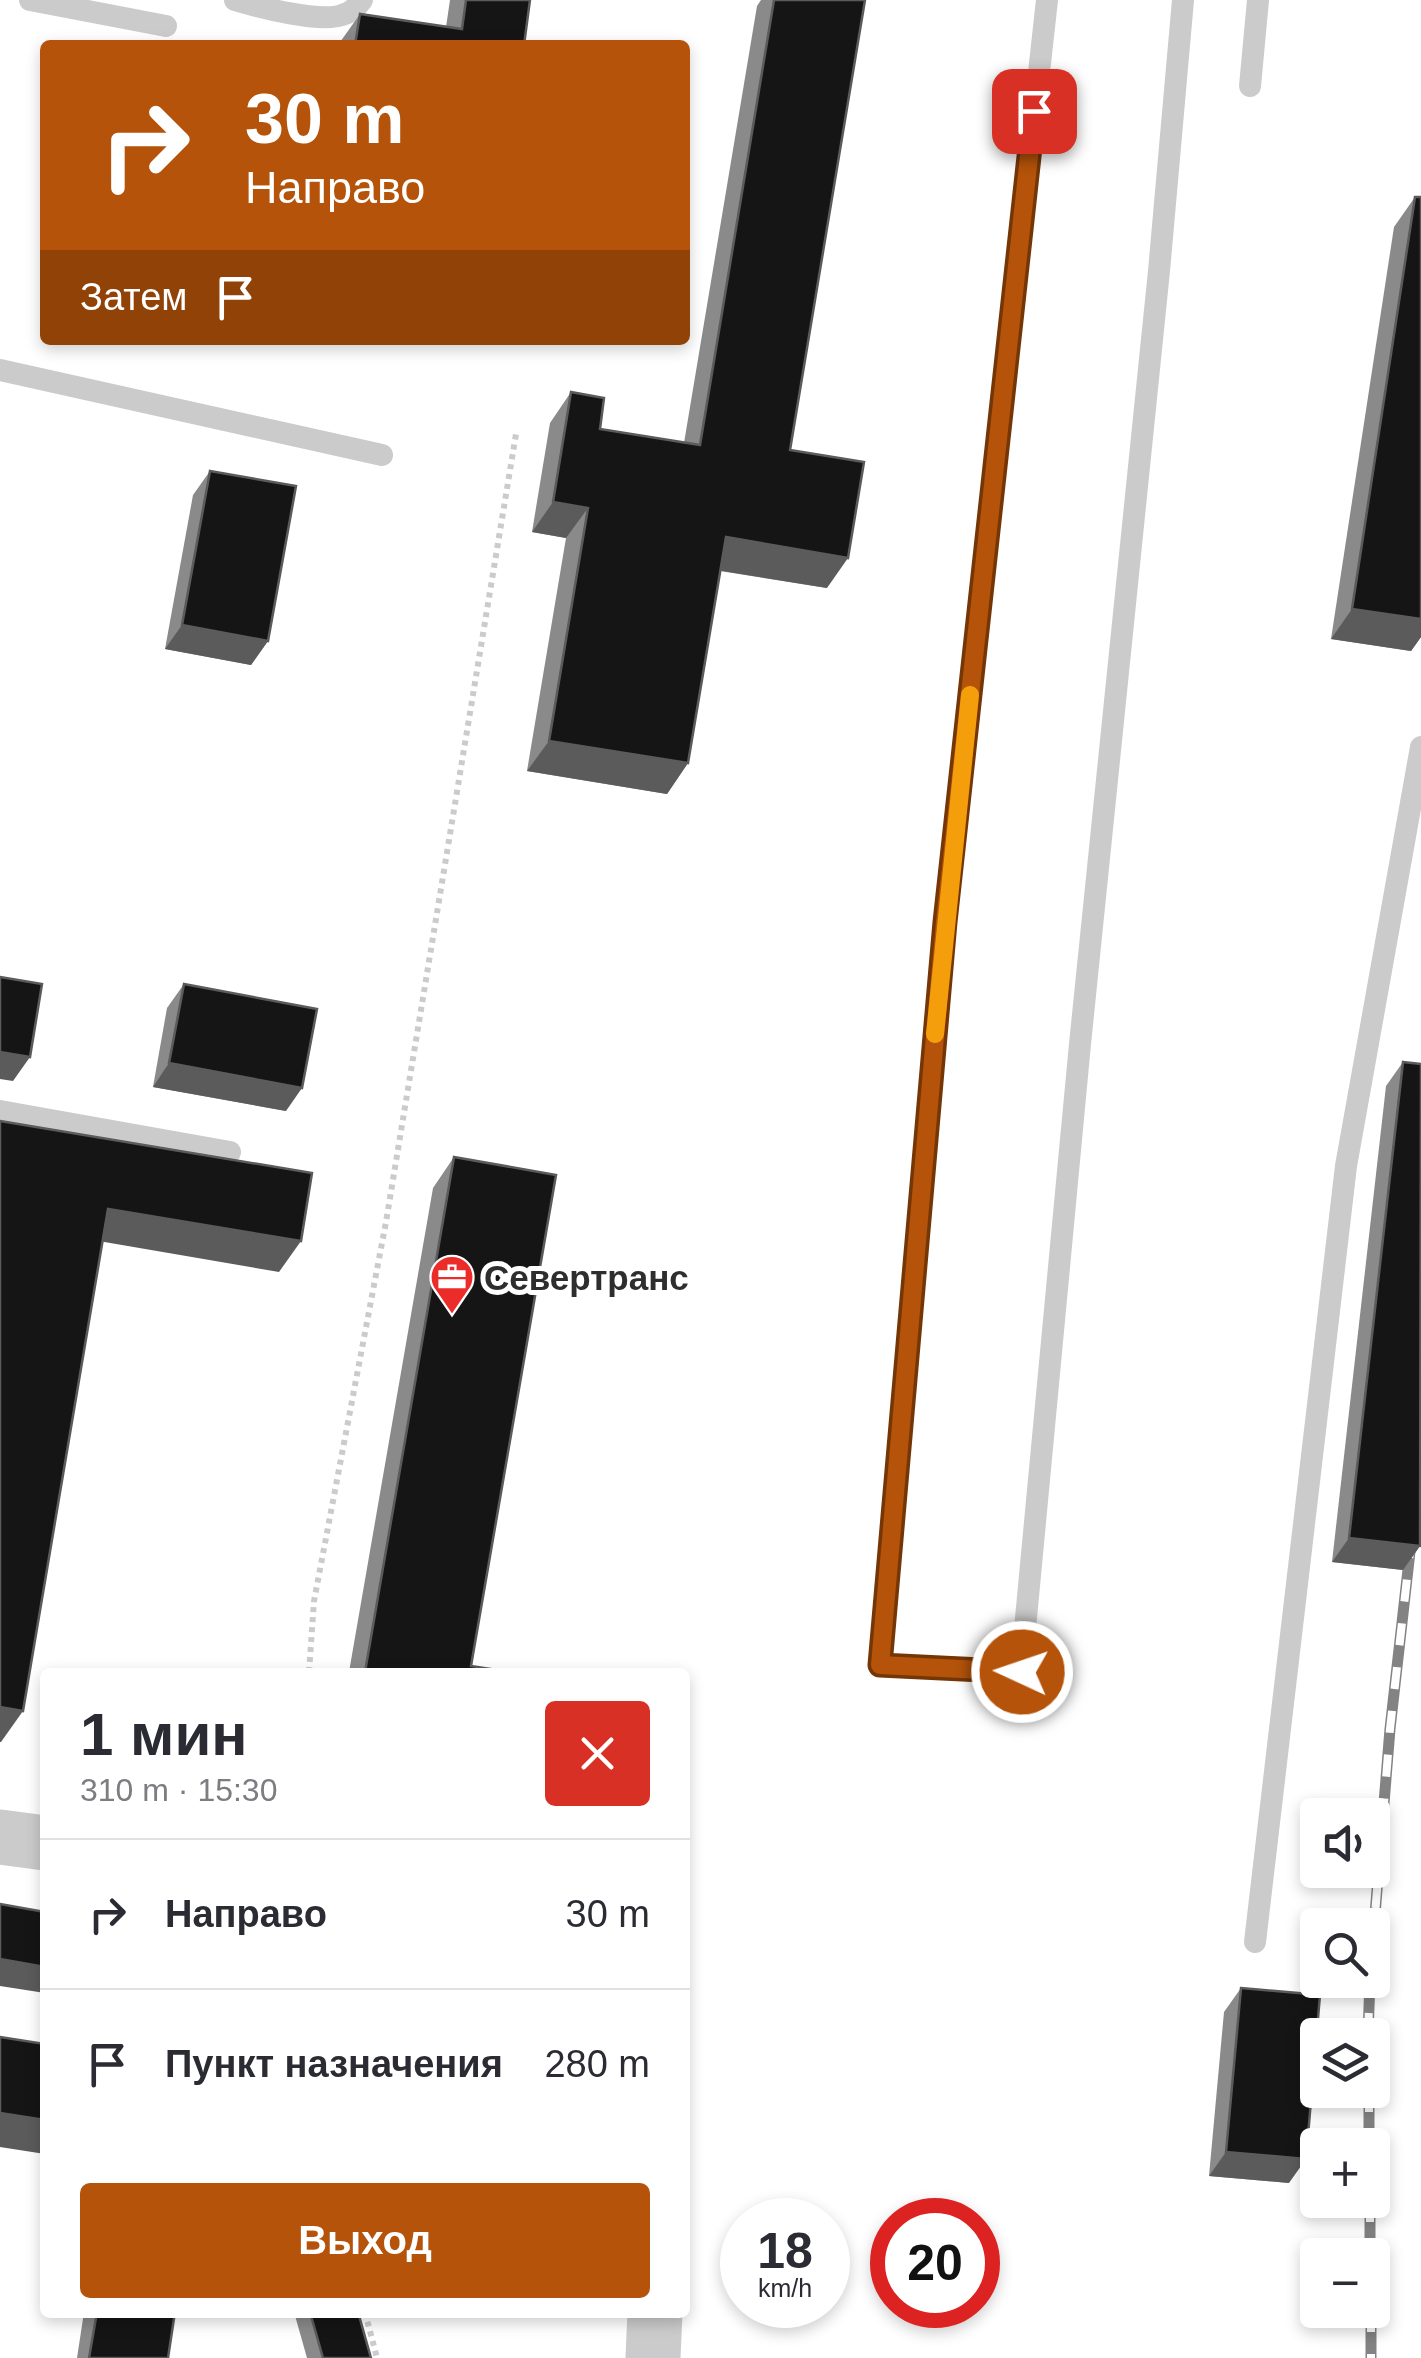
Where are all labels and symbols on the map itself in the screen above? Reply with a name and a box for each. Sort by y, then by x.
pin [992,69,1077,154]
office icon: Севертранс [429,1254,475,1315]
place label: Севертранс [484,1258,689,1297]
position arrow [970,1620,1074,1724]
speed limit sign: 20 [870,2198,1000,2328]

